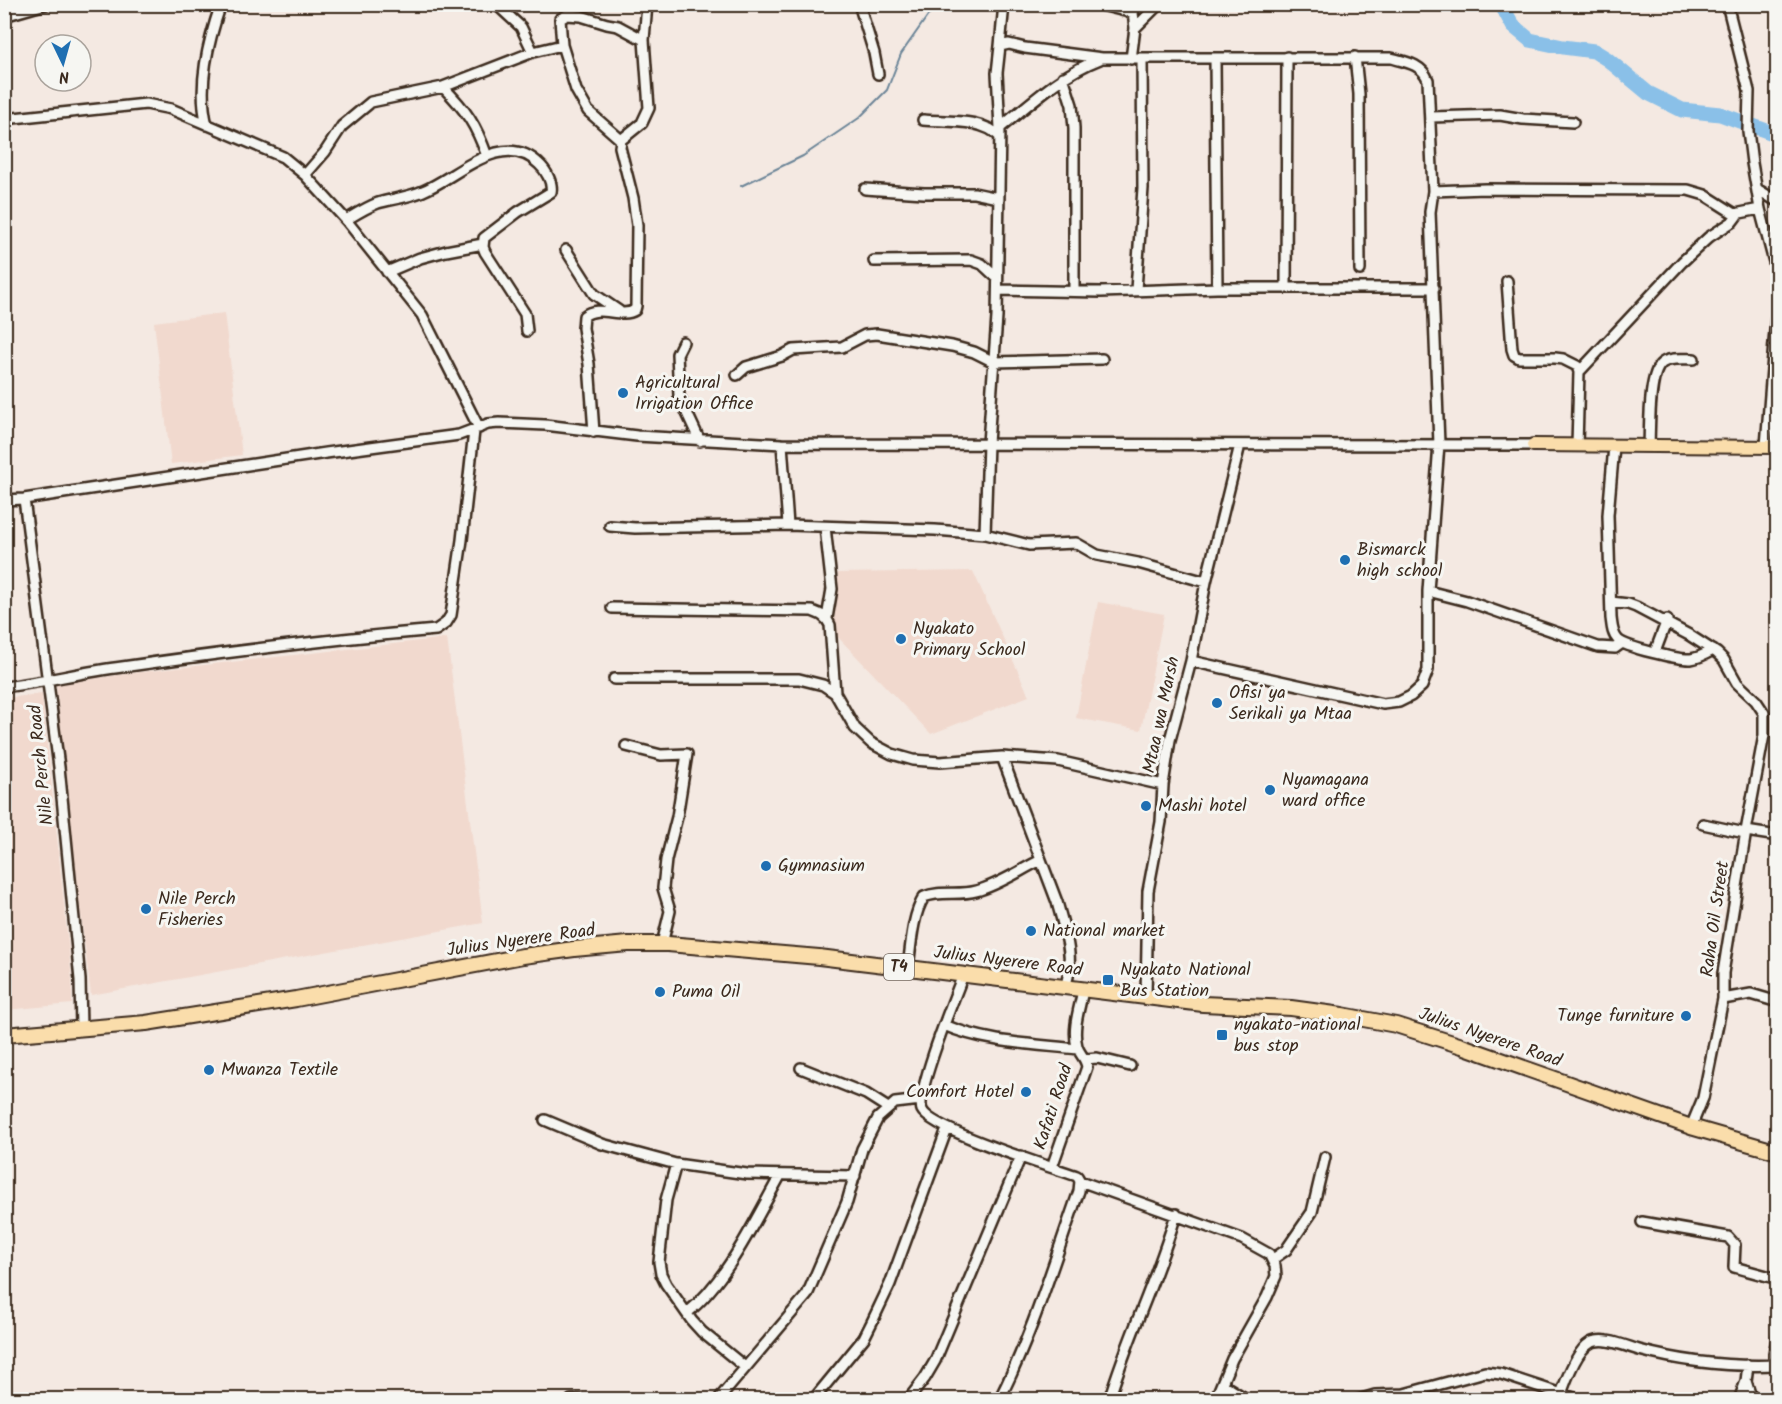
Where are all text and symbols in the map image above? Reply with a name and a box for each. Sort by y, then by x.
north arrow [33,33,93,93]
text: N [58,64,70,89]
place label: Agricultural Irrigation Office [635,369,753,419]
marker: Agricultural Irrigation Office [616,386,630,400]
place label: Bismarck high school [1357,536,1443,586]
marker: Bismarck high school [1338,553,1352,567]
place label: Nyakato Primary School [913,615,1026,665]
marker: Nyakato Primary School [894,632,908,646]
street label: Mtaa wa Marsh [1135,654,1189,776]
place label: Ofisi ya Serikali ya Mtaa [1229,679,1352,729]
marker: Ofisi ya Serikali ya Mtaa [1210,696,1224,710]
street label: Nile Perch Road [21,702,63,827]
place label: Nyamagana ward office [1282,766,1369,816]
marker: Nyamagana ward office [1263,783,1277,797]
place label: Mashi hotel [1158,792,1247,821]
marker: Mashi hotel [1139,799,1153,813]
place label: Gymnasium [778,852,865,881]
street label: Raha Oil Street [1694,858,1739,979]
marker: Gymnasium [759,859,773,873]
place label: Nile Perch Fisheries [158,885,236,935]
marker: Nile Perch Fisheries [139,902,153,916]
street label: Julius Nyerere Road [445,916,598,966]
place label: National market [1043,917,1166,946]
marker: National market [1024,924,1038,938]
street label: Julius Nyerere Road [932,938,1085,986]
road number: T4 [884,954,914,980]
place label: Nyakato National Bus Station [1120,956,1251,1006]
marker: Nyakato National Bus Station [1101,973,1115,987]
place label: Puma Oil [672,978,741,1007]
marker: Puma Oil [653,985,667,999]
street label: Julius Nyerere Road [1415,1000,1566,1076]
place label: Tunge furniture [1557,1002,1674,1031]
marker: Tunge furniture [1679,1009,1693,1023]
place label: nyakato-national bus stop [1234,1011,1361,1061]
marker: nyakato-national bus stop [1215,1028,1229,1042]
place label: Mwanza Textile [221,1056,338,1085]
street label: Kafati Road [1026,1059,1082,1154]
marker: Mwanza Textile [202,1063,216,1077]
place label: Comfort Hotel [906,1078,1015,1107]
marker: Comfort Hotel [1019,1085,1033,1099]

